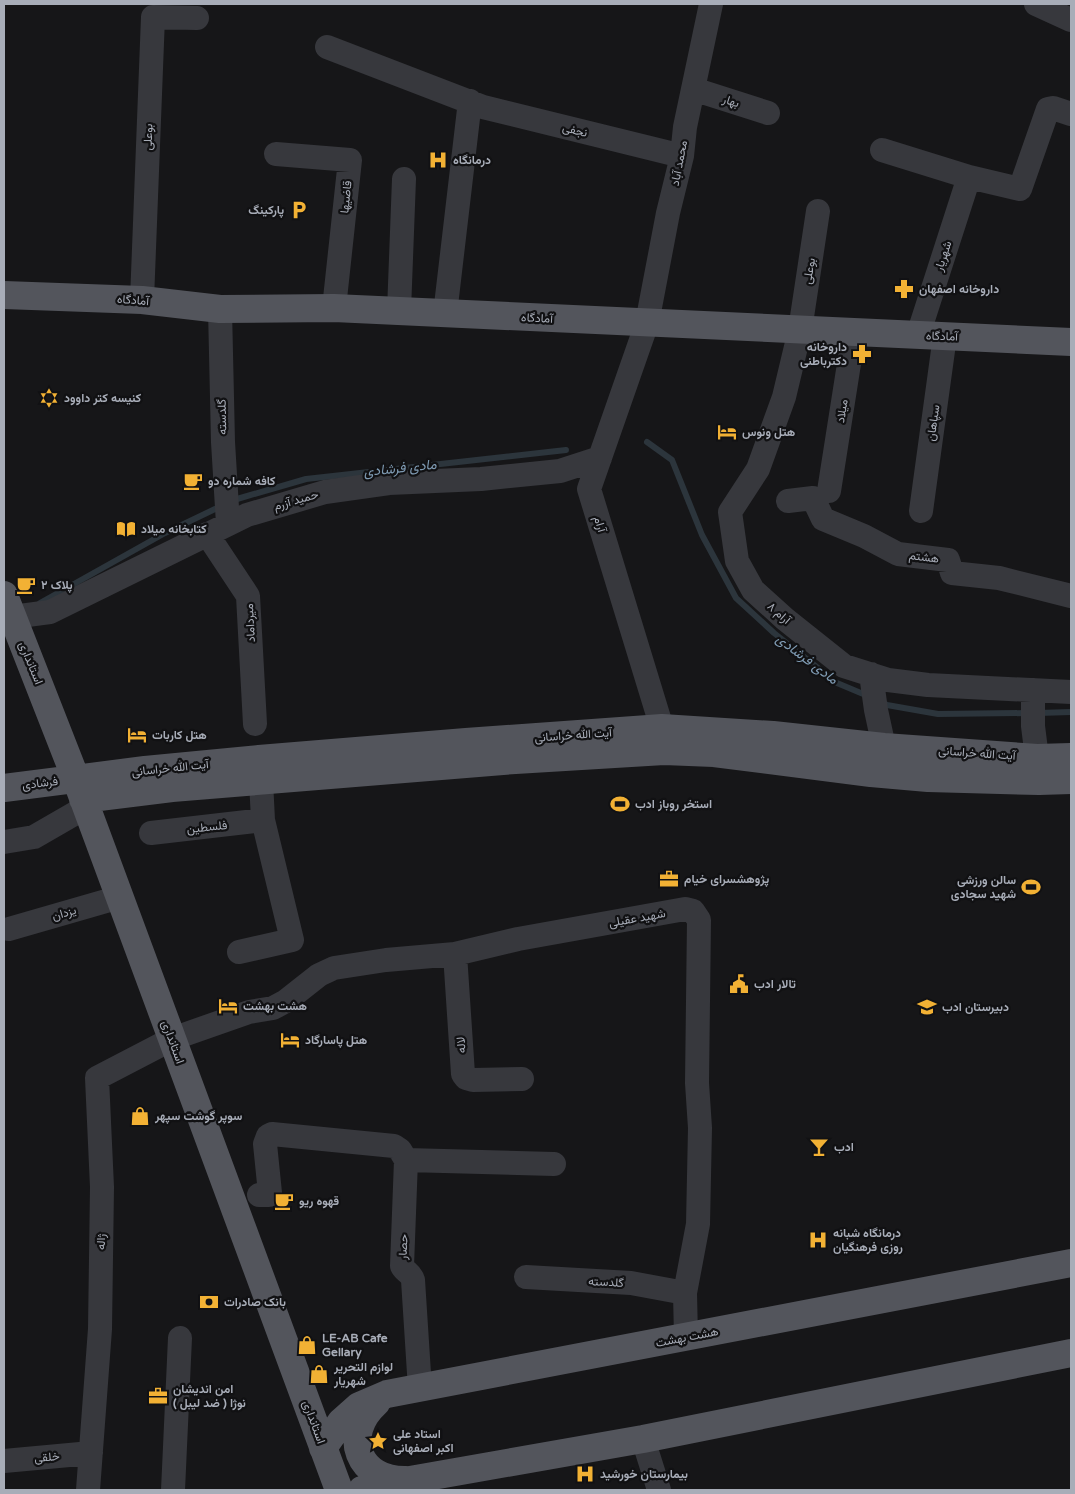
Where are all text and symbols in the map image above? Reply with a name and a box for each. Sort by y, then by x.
street label: بهار [720,91,741,111]
street label: نجفی [561,120,589,141]
street label: بوعلی [141,123,156,151]
street label: محمد آباد [668,139,690,187]
hospital icon: درمانگاه [427,149,449,171]
place label: درمانگاه [453,153,491,168]
street label: قاضیها [337,180,356,214]
parking icon: پارکینگ [288,199,310,221]
place label: پارکینگ [248,203,284,218]
street label: شهریار [931,239,955,274]
street label: بوعلی [800,257,819,285]
pharmacy icon: داروخانه اصفهان [893,278,915,300]
place label: داروخانه اصفهان [919,282,999,297]
street label: آمادگاه [117,292,151,308]
street label: آمادگاه [521,310,555,326]
street label: آمادگاه [926,328,959,344]
place label: داروخانه دکترباطنی [800,340,847,369]
pharmacy icon: داروخانه دکترباطنی [851,343,873,365]
synagogue icon: کنیسه کتر داوود [38,387,60,409]
place label: کنیسه کتر داوود [64,391,142,406]
street label: میلاد [833,398,851,424]
street label: گلدسته [215,399,229,435]
street label: سپاهان [924,404,943,442]
hotel icon: هتل ونوس [716,421,738,443]
place label: هتل ونوس [742,425,795,440]
water label: مادی فرشادی [363,456,438,480]
cafe icon: کافه شماره دو [182,470,204,492]
place label: کافه شماره دو [208,474,276,489]
street label: حمید آزرم [272,487,320,514]
street label: آرام [590,514,609,535]
library icon: کتابخانه میلاد [115,518,137,540]
place label: کتابخانه میلاد [141,522,207,536]
street label: هشتم [908,548,940,567]
cafe icon: پلاک ۲ [15,574,37,596]
place label: پلاک ۲ [41,578,73,593]
street label: ۸ آرام [764,599,794,628]
street label: میرداماد [242,603,259,643]
water label: مادی فرشادی [773,630,842,688]
street label: استانداری [15,639,46,687]
hotel icon: هتل کاربات [126,724,148,746]
street label: آیت الله خراسانی [534,725,613,746]
place label: هتل کاربات [152,728,207,743]
street label: آیت الله خراسانی [938,743,1017,764]
street label: آیت الله خراسانی [131,757,211,780]
street label: فرشادی [21,774,59,793]
sports icon: استخر روباز ادب [609,793,631,815]
place label: استخر روباز ادب [635,797,712,812]
street label: فلسطین [186,818,228,837]
office icon: پژوهشسرای خیام [658,868,680,890]
place label: پژوهشسرای خیام [684,872,769,887]
place label: سالن ورزشی شهید سجادی [951,873,1016,902]
sports icon: سالن ورزشی شهید سجادی [1020,876,1042,898]
street label: یزدان [50,903,78,924]
street label: شهید عقیلی [607,906,667,931]
public building icon: تالار ادب [728,973,750,995]
place label: تالار ادب [754,977,796,992]
hotel icon: هشت بهشت [217,995,239,1017]
school or university icon: دبیرستان ادب [916,996,938,1018]
place label: هشت بهشت [243,999,307,1014]
place label: دبیرستان ادب [942,1000,1009,1015]
street label: استانداری [158,1018,187,1066]
hotel icon: هتل پاسارگاد [279,1029,301,1051]
place label: هتل پاسارگاد [305,1033,367,1048]
street label: لاله [453,1036,469,1054]
shop icon: سوپر گوشت سپهر [129,1105,151,1127]
place label: سوپر گوشت سپهر [154,1109,243,1124]
bar icon: ادب [808,1136,830,1158]
place label: ادب [834,1140,854,1154]
cafe icon: قهوه ریو [273,1190,295,1212]
place label: قهوه ریو [299,1194,340,1209]
place label: درمانگاه شبانه روزی فرهنگیان [833,1226,903,1255]
hospital icon: درمانگاه شبانه روزی فرهنگیان [807,1229,829,1251]
street label: ژاله [94,1233,109,1250]
street label: حصار [396,1234,411,1261]
street label: گلدسته [588,1274,624,1290]
bank icon: بانک صادرات [198,1291,220,1313]
place label: بانک صادرات [224,1295,286,1310]
street label: هشت بهشت [654,1324,720,1351]
place label: LE-AB Cafe Gellary [322,1331,388,1360]
shop icon: LE-AB Cafe Gellary [296,1334,318,1356]
place label: لوازم التحریر شهریار [333,1360,393,1389]
shop icon: لوازم التحریر شهریار [308,1363,330,1385]
place label: امن اندیشان نوژا ( ضد لیبل ) [173,1382,246,1411]
office icon: امن اندیشان نوژا ( ضد لیبل ) [147,1385,169,1407]
street label: استانداری [299,1398,328,1446]
place label: استاد علی اکبر اصفهانی [393,1427,454,1456]
place icon: استاد علی اکبر اصفهانی [367,1430,389,1452]
street label: خلقی [34,1449,60,1466]
hospital icon: بیمارستان خورشید [574,1463,596,1485]
place label: بیمارستان خورشید [600,1467,688,1482]

